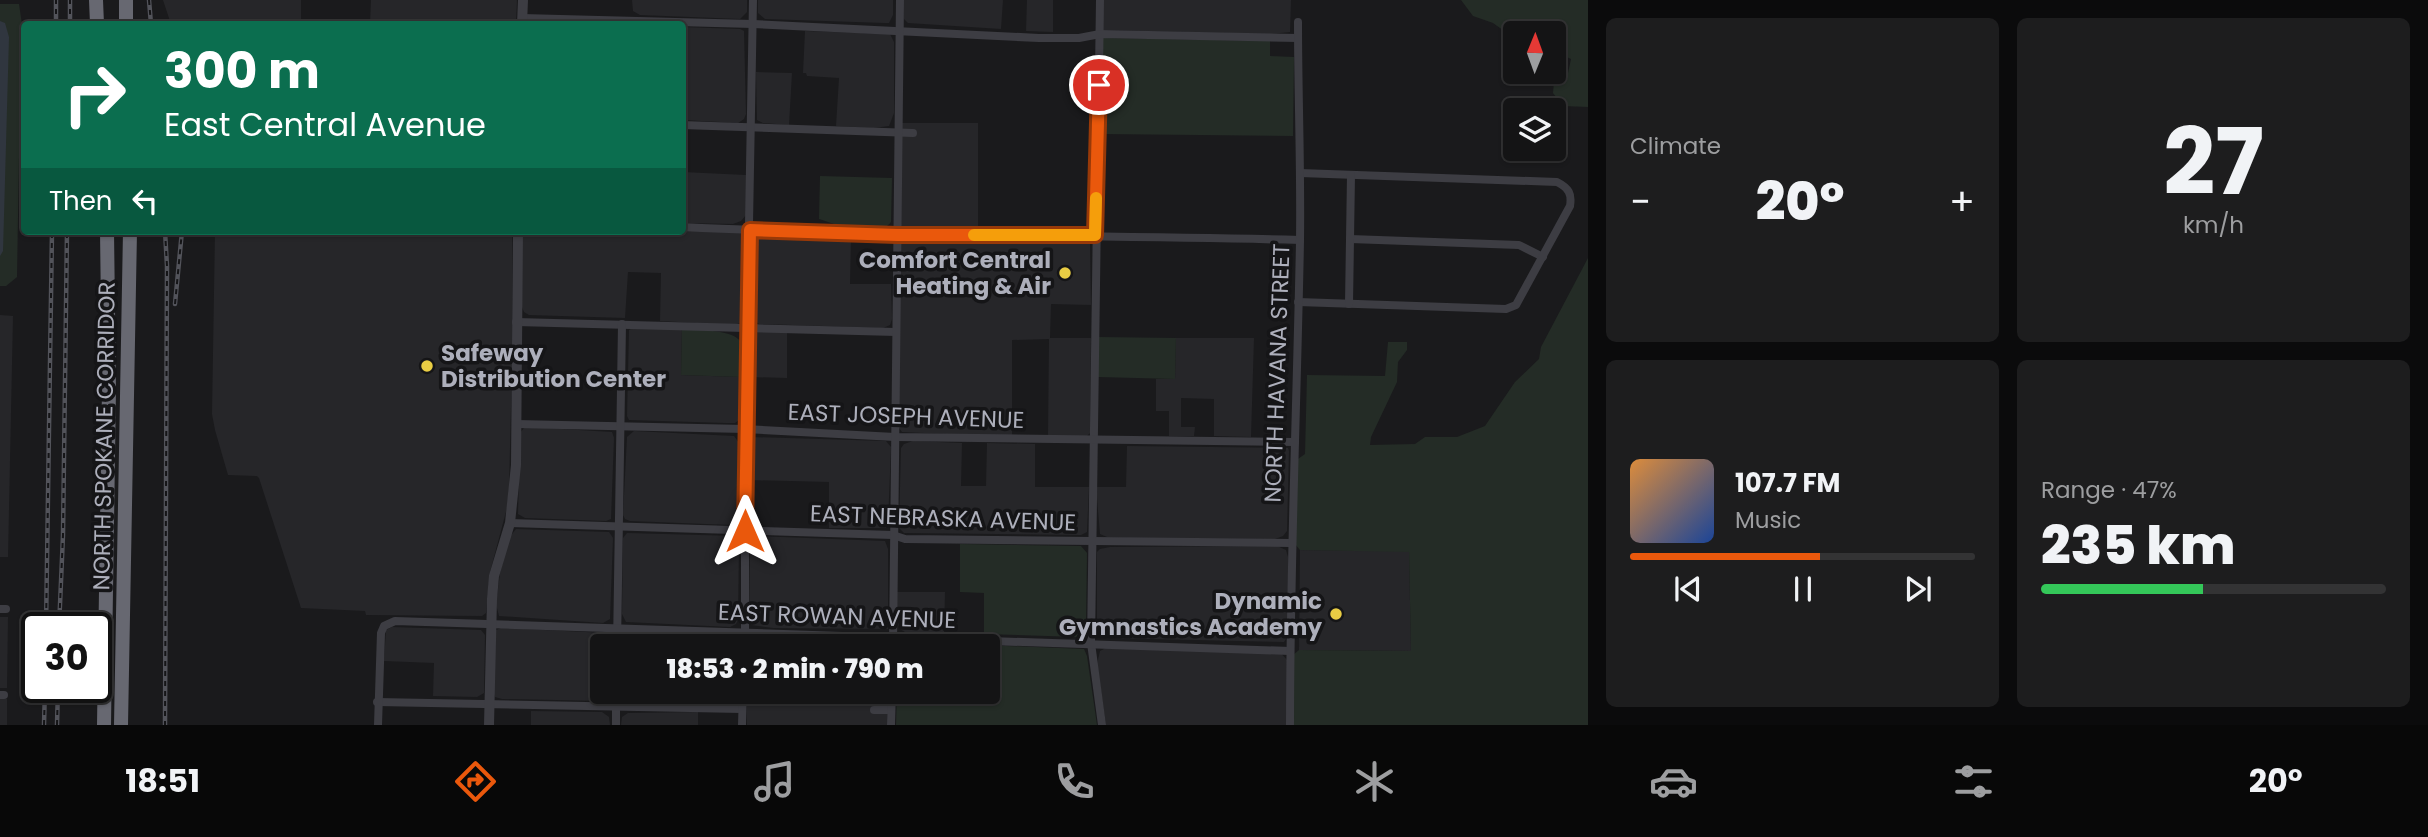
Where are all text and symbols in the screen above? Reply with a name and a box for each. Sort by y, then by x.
north arrow [1503,21,1566,84]
map controls [1503,21,1566,161]
text: 300 m [164,37,320,105]
icon: right [49,49,140,140]
pin [1069,55,1129,115]
icon: arrive [1080,66,1118,104]
button: layers [1503,98,1566,161]
text: 27 [2163,98,2264,226]
text: East Central Avenue [164,102,486,147]
text: Climate [1630,130,1721,162]
text: 20° [1756,165,1844,238]
text: − [1630,175,1651,228]
text: + [1949,175,1975,228]
icon: left [126,182,164,220]
text: Then [49,183,112,219]
text: km/h [2183,209,2244,241]
street label: NORTH HAVANA STREET [1256,243,1298,503]
place label: Comfort Central Heating & Air [859,244,1051,302]
marker: Comfort Central Heating & Air [1057,265,1073,281]
street label: NORTH SPOKANE CORRIDOR [85,281,123,591]
place label: Safeway Distribution Center [441,337,666,395]
marker: Safeway Distribution Center [419,358,435,374]
street label: EAST JOSEPH AVENUE [787,396,1025,436]
text: 107.7 FM [1735,465,1840,501]
text: Range · 47% [2041,474,2177,506]
position arrow [708,494,782,568]
street label: EAST NEBRASKA AVENUE [809,497,1077,539]
text: Music [1735,504,1801,536]
text: 235 km [2041,509,2235,582]
icon: previous [1669,570,1707,608]
icon: pause [1784,570,1822,608]
icon: next [1899,570,1937,608]
place label: Dynamic Gymnastics Academy [1059,585,1322,643]
street label: EAST ROWAN AVENUE [717,596,957,636]
marker: Dynamic Gymnastics Academy [1328,606,1344,622]
speed limit sign: 30 [21,612,112,703]
text: 18:53 · 2 min · 790 m [667,651,923,687]
icon: directions [451,757,500,806]
icon: music [750,757,799,806]
icon: phone [1050,757,1099,806]
icon: climate [1350,757,1399,806]
icon: car [1649,757,1698,806]
icon: filters [1949,757,1998,806]
text: 18:51 [125,758,200,803]
text: 20° [2249,758,2303,803]

